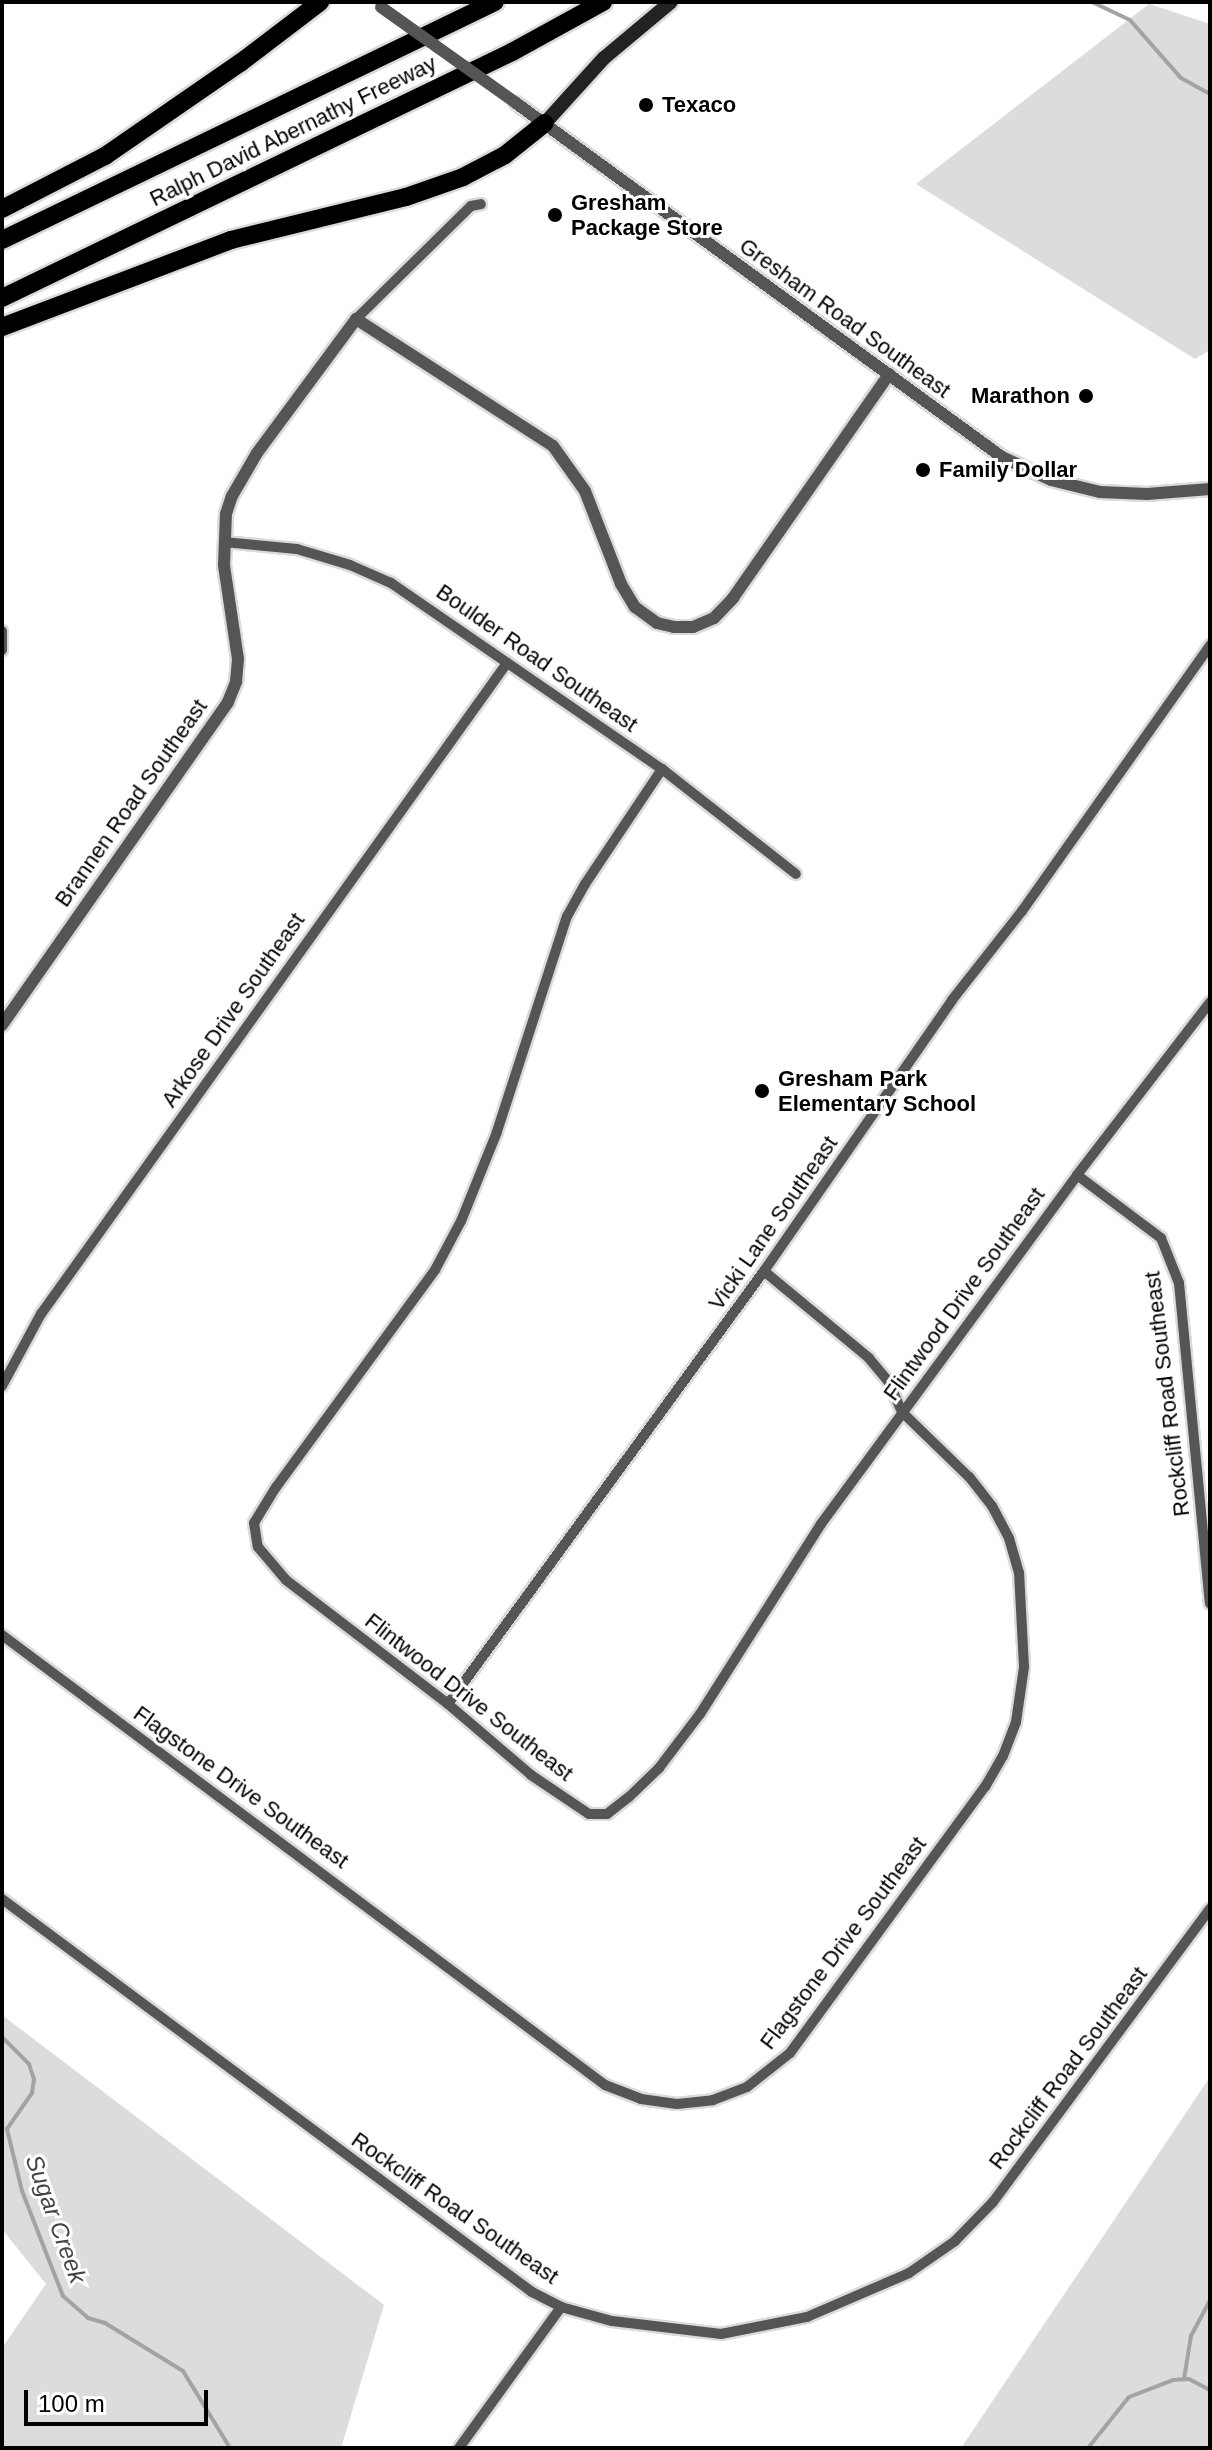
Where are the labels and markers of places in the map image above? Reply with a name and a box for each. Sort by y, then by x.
place label: Texaco [662,92,736,118]
marker: Texaco [637,96,655,114]
place label: Gresham Package Store [571,189,723,240]
marker: Gresham Package Store [546,206,564,224]
place label: Marathon [971,383,1070,409]
marker: Marathon [1077,387,1095,405]
place label: Family Dollar [939,457,1077,483]
marker: Family Dollar [914,461,932,479]
place label: Gresham Park Elementary School [778,1065,976,1116]
marker: Gresham Park Elementary School [753,1082,771,1100]

